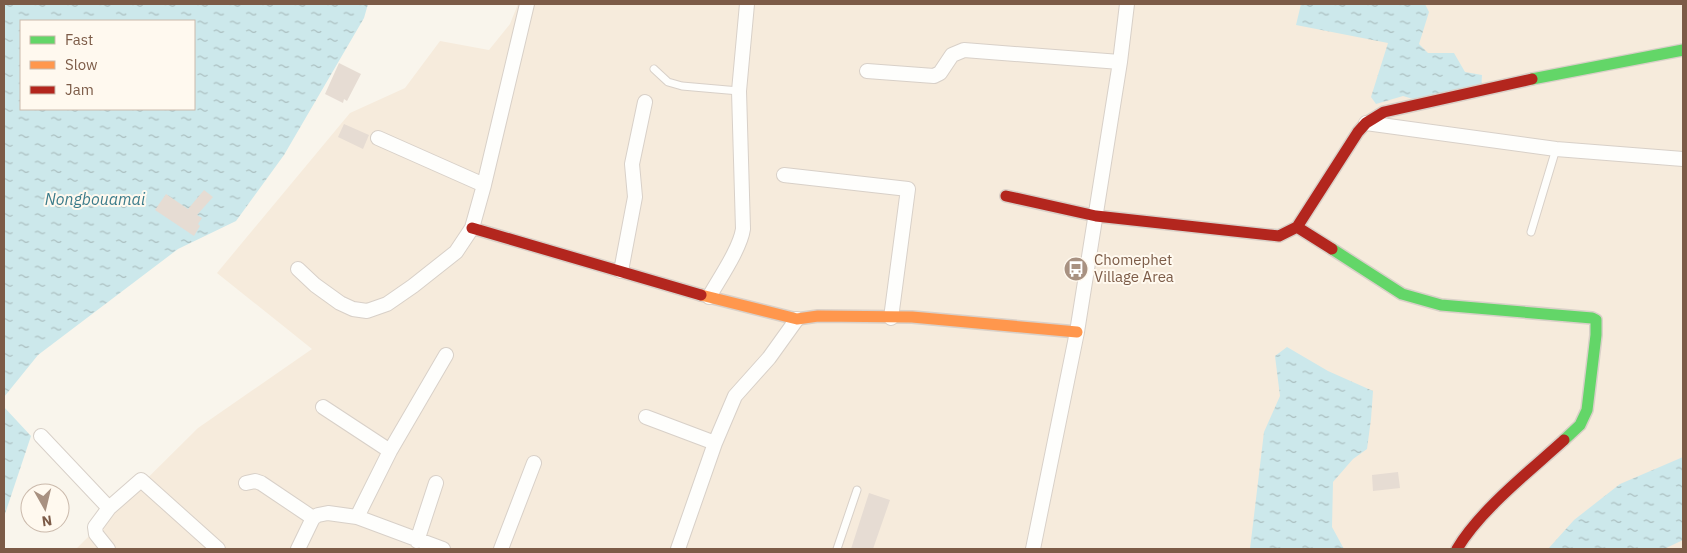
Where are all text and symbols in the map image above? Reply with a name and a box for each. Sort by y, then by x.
legend [20,20,195,110]
text: Fast [65,30,93,49]
text: Slow [65,55,98,74]
text: Jam [65,80,94,99]
water label: Nongbouamai [45,189,146,209]
place label: Chomephet Village Area [1094,250,1174,286]
bus stop icon: Chomephet Village Area [1063,256,1089,282]
north arrow [20,483,70,533]
text: N [41,511,53,530]

